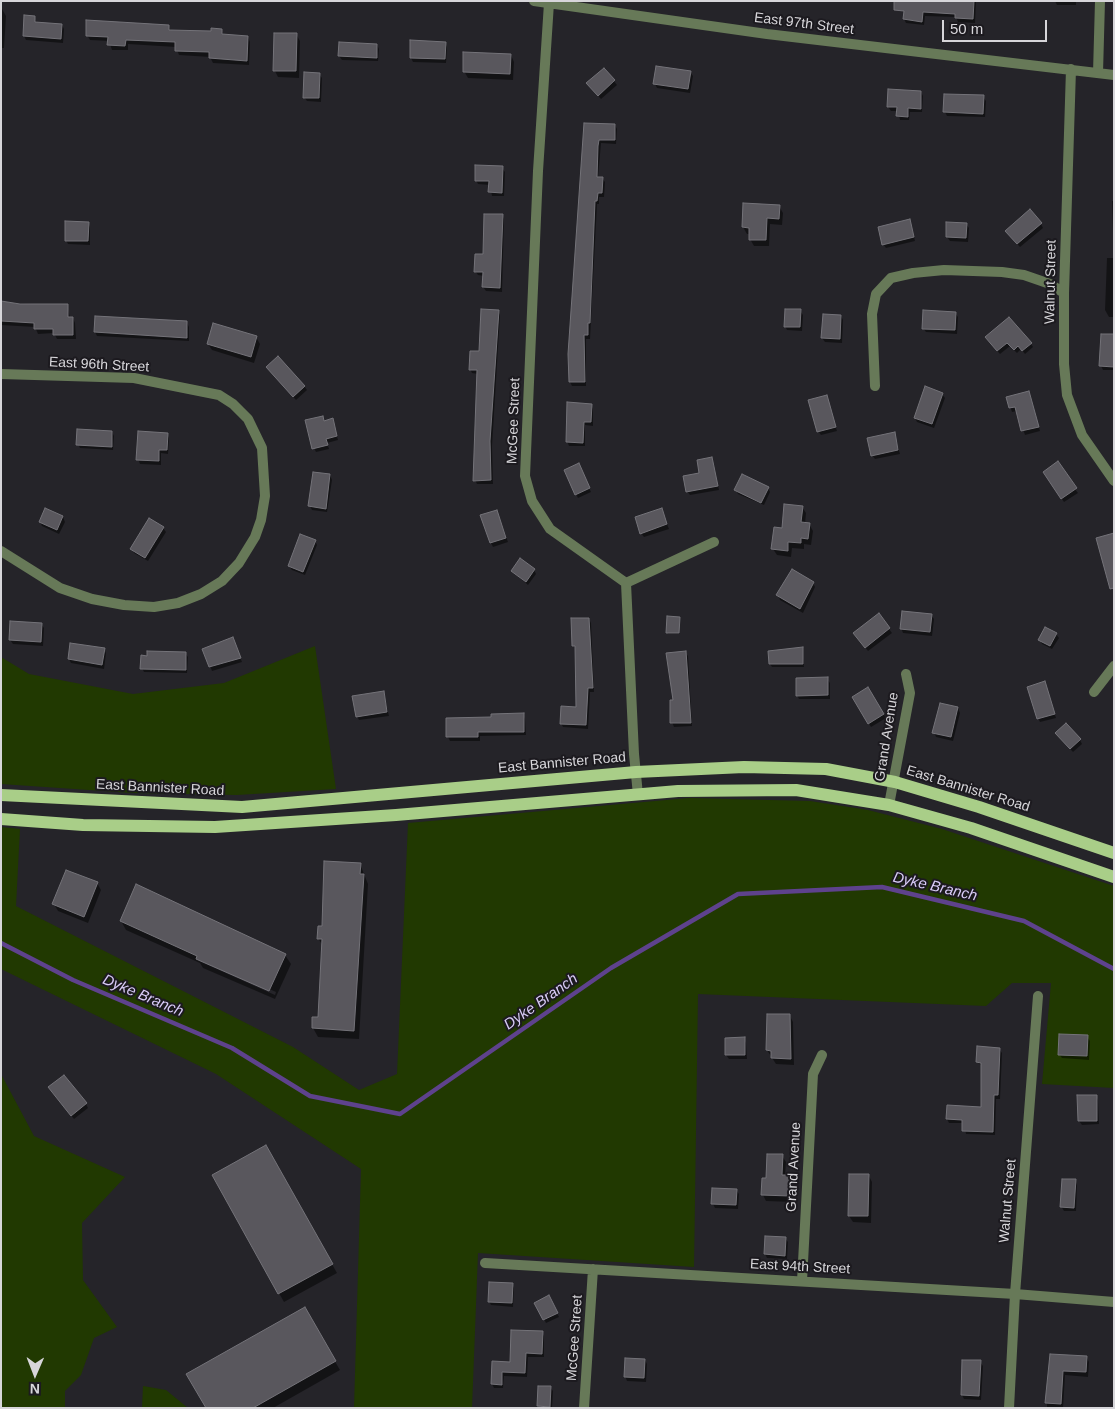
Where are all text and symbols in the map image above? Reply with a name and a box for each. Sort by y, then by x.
street label: East 97th Street [753,10,855,38]
scale bar [945,10,1050,42]
text: 50 m [950,20,983,37]
street label: Walnut Street [1042,240,1060,324]
street label: East 96th Street [48,354,150,376]
street label: McGee Street [504,378,524,464]
street label: Grand Avenue [872,691,902,783]
street label: East Bannister Road [497,749,627,777]
street label: East Bannister Road [904,762,1032,816]
street label: East Bannister Road [95,776,225,800]
water label: Dyke Branch [891,869,979,905]
water label: Dyke Branch [501,970,581,1034]
water label: Dyke Branch [100,971,186,1021]
street label: Grand Avenue [783,1122,805,1212]
street label: Walnut Street [996,1158,1020,1244]
street label: East 94th Street [749,1256,851,1278]
street label: McGee Street [564,1294,586,1382]
north arrow [10,1349,60,1399]
text: N [30,1381,40,1397]

